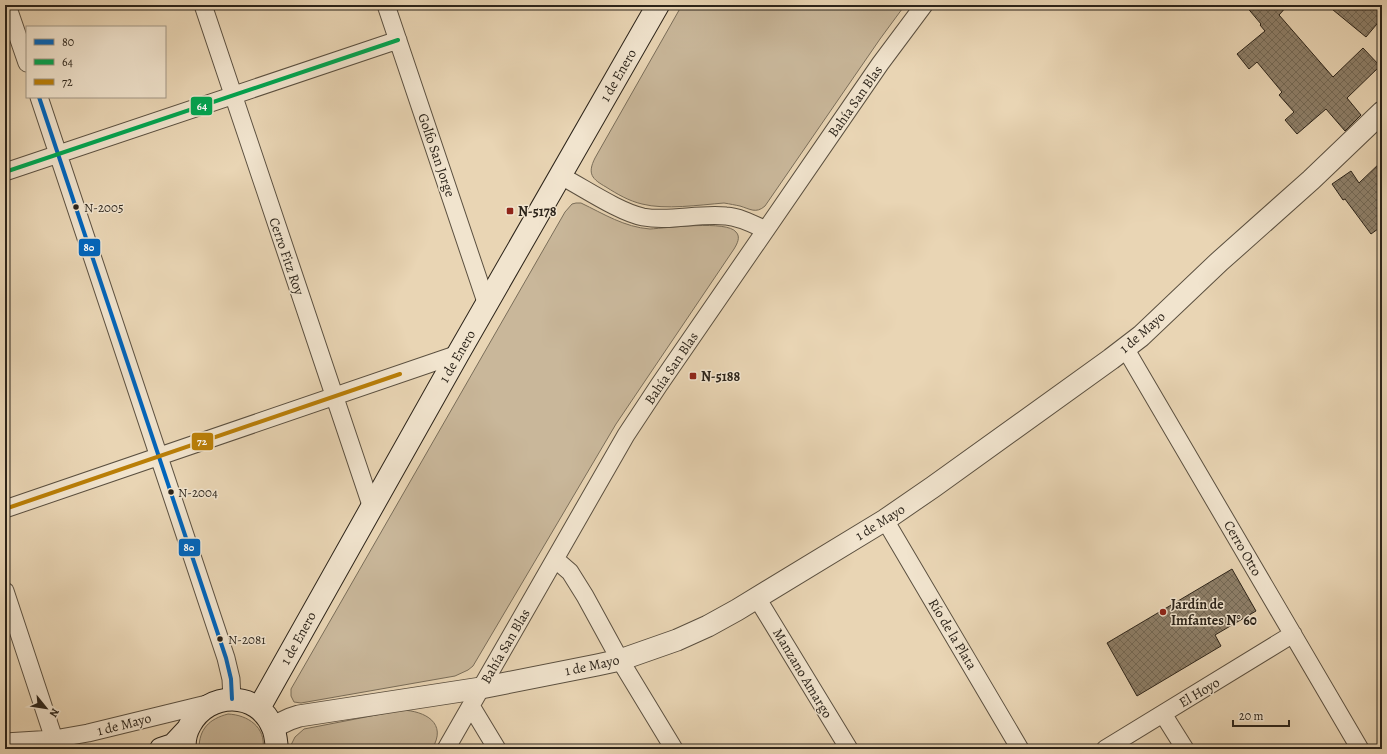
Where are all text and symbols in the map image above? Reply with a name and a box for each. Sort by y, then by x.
legend [26,26,166,98]
text: 80 [62,34,74,50]
street label: 1 de Enero [596,45,641,105]
text: 64 [62,54,74,70]
street label: Bahía San Blas [824,62,887,141]
text: 72 [62,74,73,90]
line badge: 64 [190,96,213,116]
text: 64 [197,99,207,114]
street label: Golfo San Jorge [413,111,460,200]
place label: N-2005 [84,199,124,216]
marker: N-2005 [71,202,81,212]
place label: N-5178 [518,202,557,221]
marker: N-5178 [505,206,515,216]
street label: Cerro Fitz Roy [264,215,309,298]
line badge: 80 [78,238,101,257]
text: 80 [84,240,95,255]
street label: 1 de Mayo [1115,307,1169,358]
street label: 1 de Enero [435,326,480,386]
street label: Bahía San Blas [640,328,703,408]
place label: N-5188 [701,367,740,386]
marker: N-5188 [688,371,698,381]
line badge: 72 [191,432,214,451]
text: 72 [197,434,208,449]
place label: N-2004 [178,484,218,501]
marker: N-2004 [166,487,176,497]
street label: 1 de Mayo [852,500,909,545]
street label: Cerro Otto [1219,517,1266,579]
line badge: 80 [178,538,201,557]
text: 80 [184,540,195,555]
street label: Río de la Plata [924,595,982,674]
place label: Jardín de Imfantes N° 60 [1171,595,1257,630]
street label: Bahía San Blas [476,605,535,687]
marker: Jardín de Imfantes N° 60 [1158,607,1168,617]
street label: 1 de Enero [276,608,321,668]
street label: Manzano Amargo [768,625,837,722]
place label: N-2081 [228,631,266,648]
marker: N-2081 [215,634,225,644]
street label: 1 de Mayo [563,650,621,681]
street label: El Hoyo [1175,673,1223,712]
north arrow [26,688,66,728]
scale bar [1233,702,1289,728]
text: N [46,706,63,720]
text: 20 m [1239,708,1263,724]
street label: 1 de Mayo [95,709,153,740]

